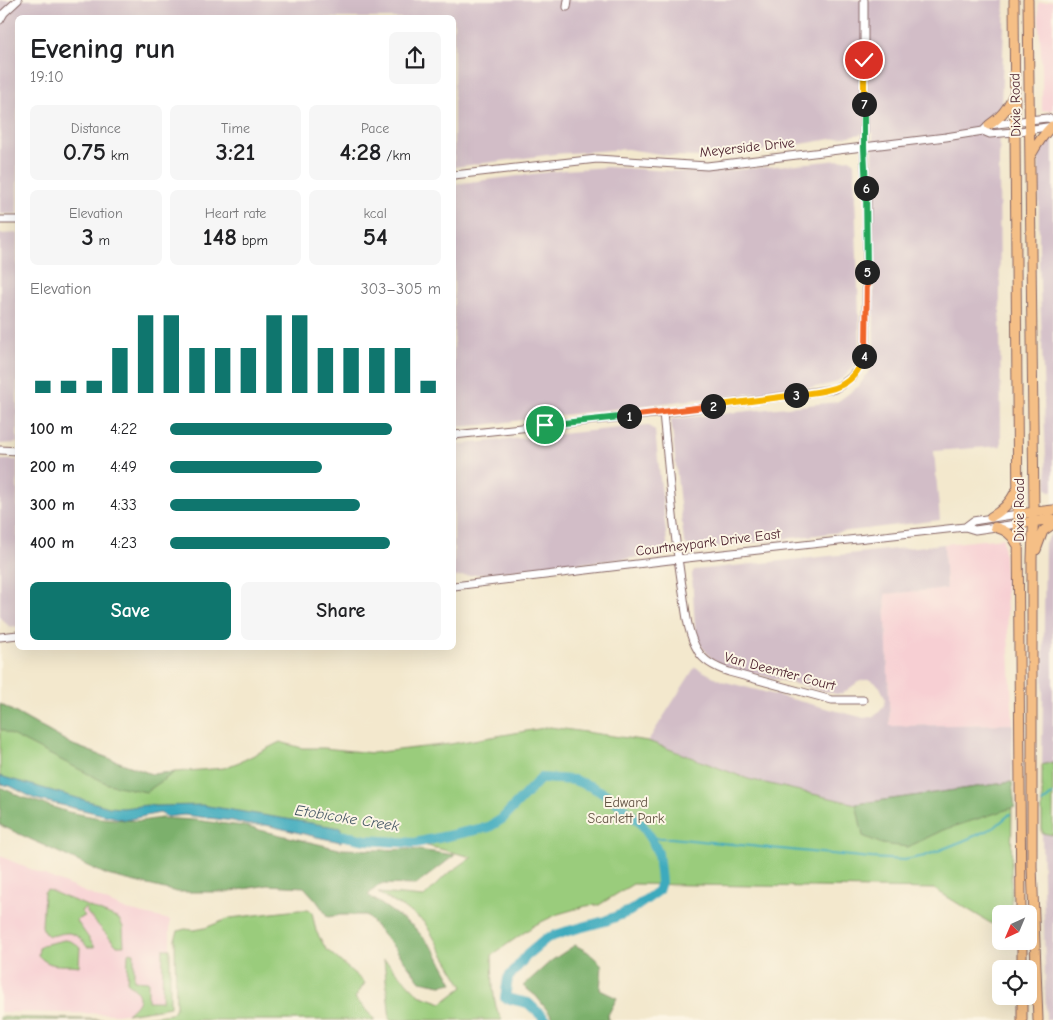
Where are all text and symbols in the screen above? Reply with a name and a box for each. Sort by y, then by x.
button: share [389,32,441,84]
text: Evening run [30,33,175,65]
pin [843,39,885,81]
icon: check [850,46,878,74]
text: 19:10 [30,68,64,86]
street label: Dixie Road [1006,73,1025,137]
pin: 7 [852,92,876,116]
text: 7 [861,96,868,113]
text: Distance [71,120,121,137]
text: Time [221,120,250,137]
text: Pace [361,120,389,137]
street label: Meyerside Drive [699,134,795,161]
text: 0.75 [63,137,106,166]
text: 3:21 [216,137,255,166]
text: 4:28 [340,137,382,166]
text: km [106,147,129,164]
text: /km [382,147,411,164]
pin: 6 [854,176,878,200]
text: 6 [863,180,870,197]
text: Elevation [69,205,123,222]
text: Heart rate [205,205,266,222]
text: kcal [363,205,387,222]
text: 3 [82,222,94,251]
text: 148 [203,222,237,251]
text: 54 [363,222,388,251]
text: m [94,232,110,249]
text: bpm [237,232,268,249]
pin: 5 [854,260,880,284]
text: 5 [864,264,871,281]
text: Elevation [30,280,91,298]
text: 303–305 m [360,280,441,298]
pin: 4 [852,344,876,368]
text: 4 [861,348,868,365]
pin: 3 [784,382,808,408]
text: 3 [793,387,800,404]
pin: 2 [700,394,726,418]
text: 2 [710,398,717,415]
pin [524,404,566,446]
pin: 1 [616,404,642,428]
text: 1 [627,408,632,425]
icon: arrive [531,411,559,439]
text: 100 m [30,420,73,438]
text: 4:22 [110,420,137,438]
text: 200 m [30,458,75,476]
text: 4:49 [110,458,137,476]
street label: Dixie Road [1011,478,1028,542]
text: 300 m [30,496,75,514]
text: 4:33 [110,496,137,514]
street label: Courtneypark Drive East [635,525,782,560]
text: 400 m [30,534,74,552]
text: 4:23 [110,534,137,552]
button: Save [30,582,231,640]
button: Share [241,582,441,640]
street label: Van Deemter Court [722,648,838,695]
park label: Edward Scarlett Park [588,794,665,827]
water label: Etobicoke Creek [294,801,401,835]
north arrow [992,905,1038,950]
map controls [992,905,1037,1005]
button: locate [992,960,1037,1005]

